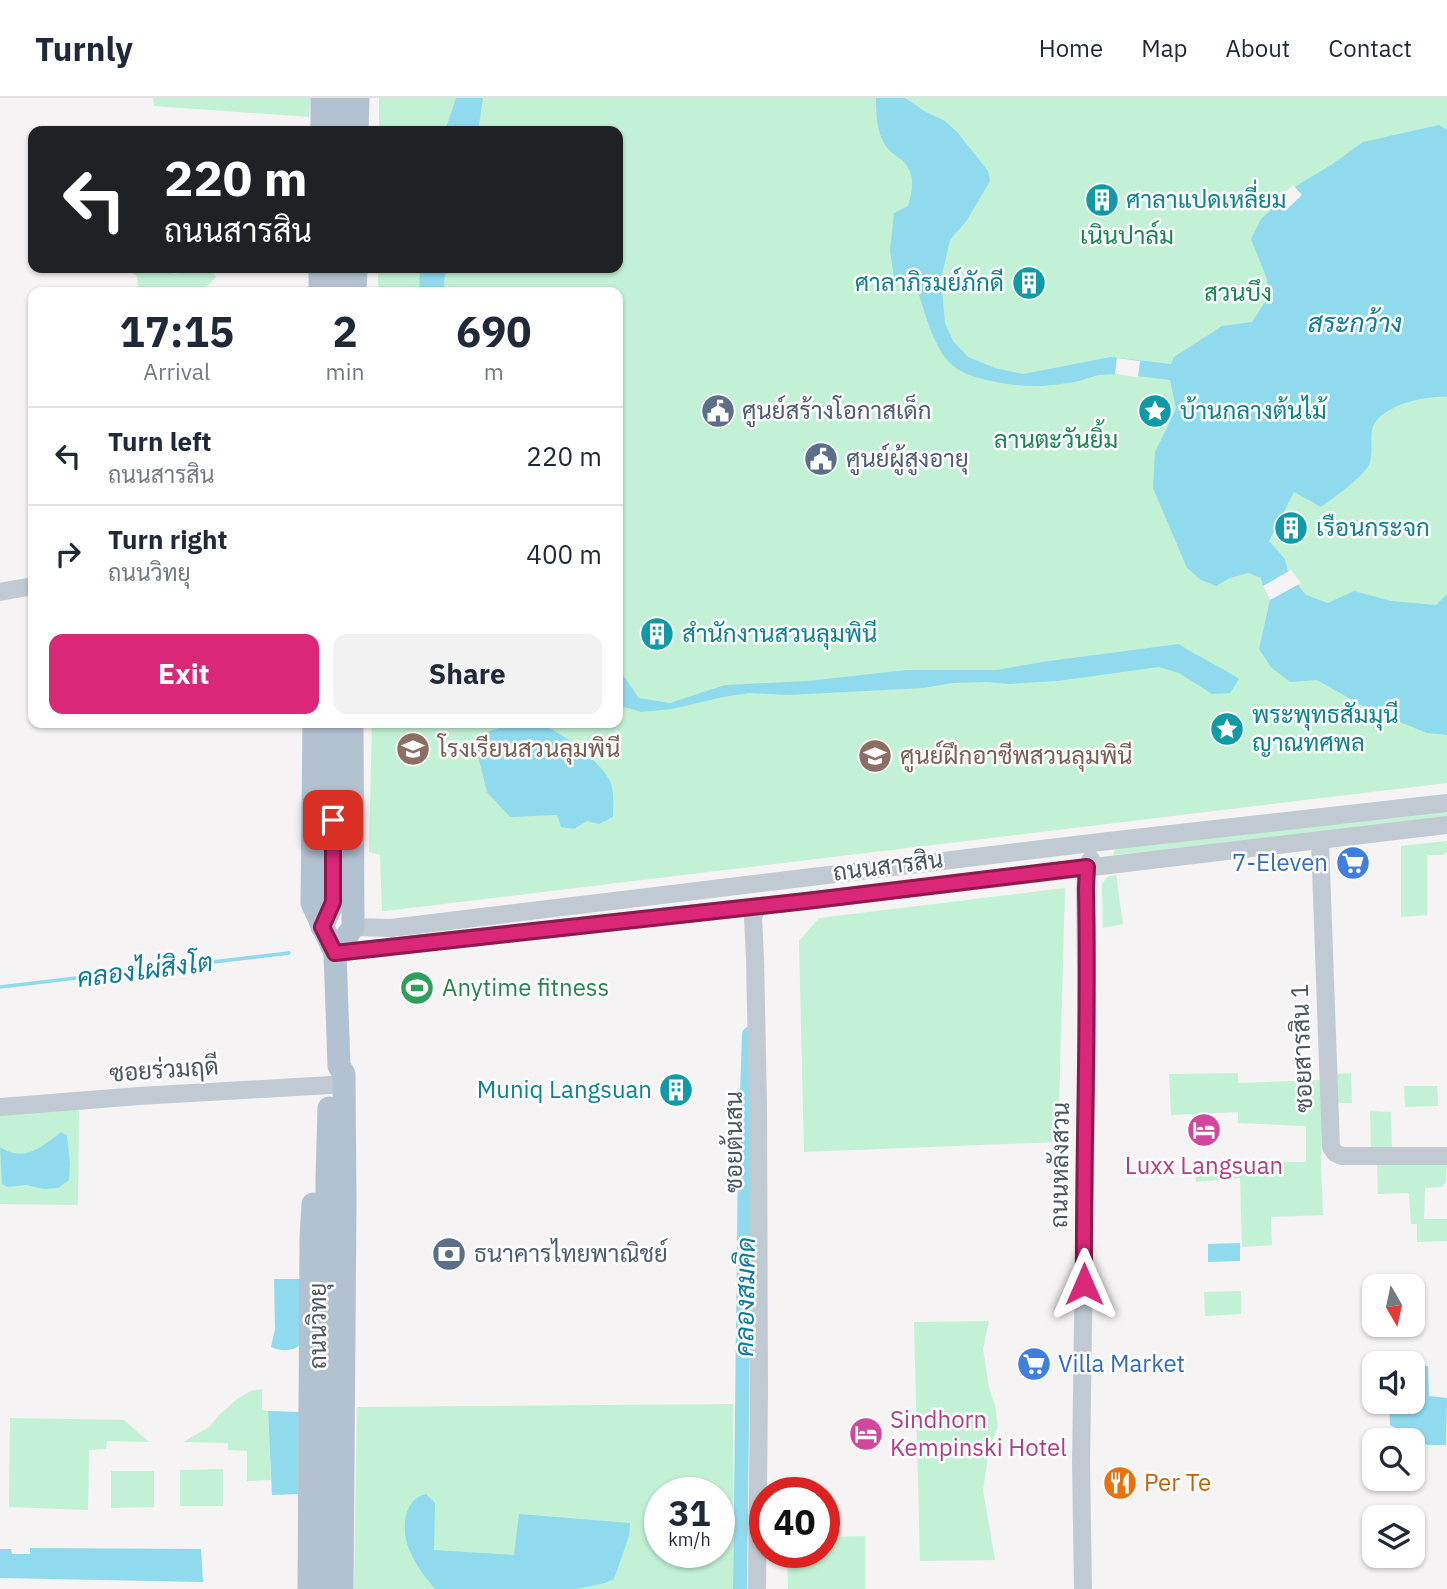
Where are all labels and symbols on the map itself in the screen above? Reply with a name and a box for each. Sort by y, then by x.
place label: ศาลาแปดเหลี่ยม [1126,179,1287,215]
building icon: ศาลาแปดเหลี่ยม [1083,181,1121,219]
park label: เนินปาล์ม [1080,219,1174,251]
building icon: ศาลาภิรมย์ภักดี [1010,264,1048,302]
place label: ศาลาภิรมย์ภักดี [855,266,1004,298]
park label: สวนบึง [1204,276,1272,308]
water label: สระกว้าง [1308,305,1402,339]
public building icon: ศูนย์สร้างโอกาสเด็ก [699,392,737,430]
place icon: บ้านกลางต้นไม้ [1136,392,1174,430]
place label: ศูนย์สร้างโอกาสเด็ก [742,394,932,428]
place label: บ้านกลางต้นไม้ [1180,394,1328,426]
park label: ลานตะวันยิ้ม [994,419,1118,455]
public building icon: ศูนย์ผู้สูงอายุ [802,440,840,478]
place label: ศูนย์ผู้สูงอายุ [846,442,969,476]
building icon: เรือนกระจก [1272,509,1310,547]
place label: เรือนกระจก [1316,511,1430,543]
building icon: สำนักงานสวนลุมพินี [638,615,676,653]
place label: สำนักงานสวนลุมพินี [682,617,877,650]
place label: พระพุทธสัมมุนี ญาณทศพล [1252,698,1398,758]
place icon: พระพุทธสัมมุนี ญาณทศพล [1208,710,1246,748]
school or university icon: โรงเรียนสวนลุมพินี [394,730,432,768]
place label: โรงเรียนสวนลุมพินี [436,732,620,765]
school or university icon: ศูนย์ฝึกอาชีพสวนลุมพินี [856,737,894,775]
place label: ศูนย์ฝึกอาชีพสวนลุมพินี [900,739,1133,773]
pin [303,790,363,850]
street label: ถนนสารสิน [831,842,945,888]
supermarket icon: 7-Eleven [1334,844,1372,882]
place label: 7-Eleven [1232,846,1328,878]
water label: คลองไผ่สิงโต [75,944,215,994]
sports icon: Anytime fitness [398,969,436,1007]
place label: Anytime fitness [442,971,609,1003]
street label: ซอยสารสิน 1 [1283,983,1319,1113]
street label: ซอยร่วมฤดี [108,1049,220,1089]
building icon: Muniq Langsuan [657,1071,695,1109]
place label: Muniq Langsuan [477,1073,652,1105]
street label: ซอยต้นสน [717,1091,749,1193]
street label: ถนนหลังสวน [1042,1102,1076,1228]
hotel icon: Luxx Langsuan [1185,1111,1223,1149]
place label: Luxx Langsuan [1125,1149,1283,1181]
bank icon: ธนาคารไทยพาณิชย์ [430,1235,468,1273]
place label: ธนาคารไทยพาณิชย์ [474,1237,668,1269]
water label: คลองสมคิด [726,1237,762,1357]
position arrow [1047,1247,1121,1321]
north arrow [1362,1274,1424,1337]
street label: ถนนวิทยุ [301,1283,334,1369]
supermarket icon: Villa Market [1015,1345,1053,1383]
place label: Villa Market [1058,1347,1185,1379]
place label: Sindhorn Kempinski Hotel [890,1403,1067,1463]
hotel icon: Sindhorn Kempinski Hotel [847,1415,885,1453]
restaurant icon: Per Te [1101,1464,1139,1502]
place label: Per Te [1144,1466,1211,1498]
speed limit sign: 40 [749,1477,840,1568]

